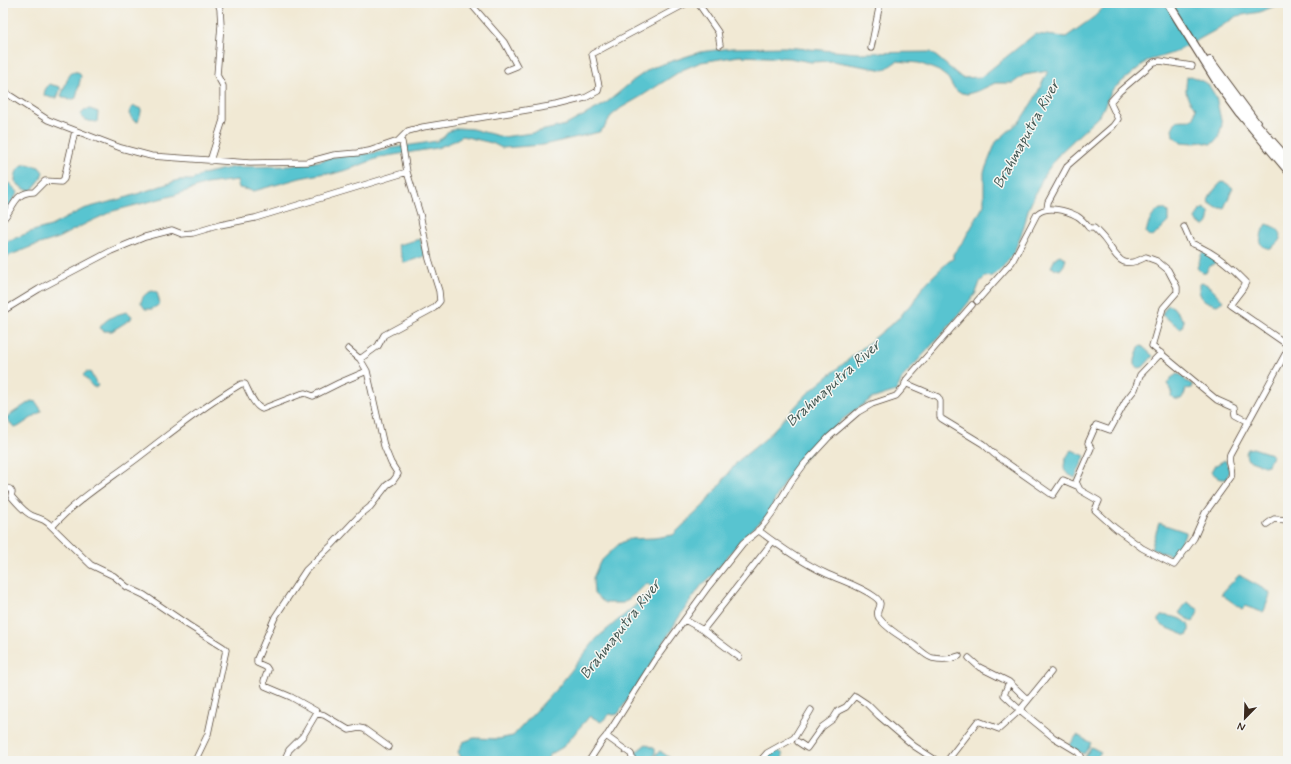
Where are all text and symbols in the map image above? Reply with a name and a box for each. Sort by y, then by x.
water label: Brahmaputra River [989,75,1066,192]
water label: Brahmaputra River [782,335,887,432]
water label: Brahmaputra River [576,574,667,683]
north arrow [1225,698,1265,738]
text: N [1235,718,1248,734]

